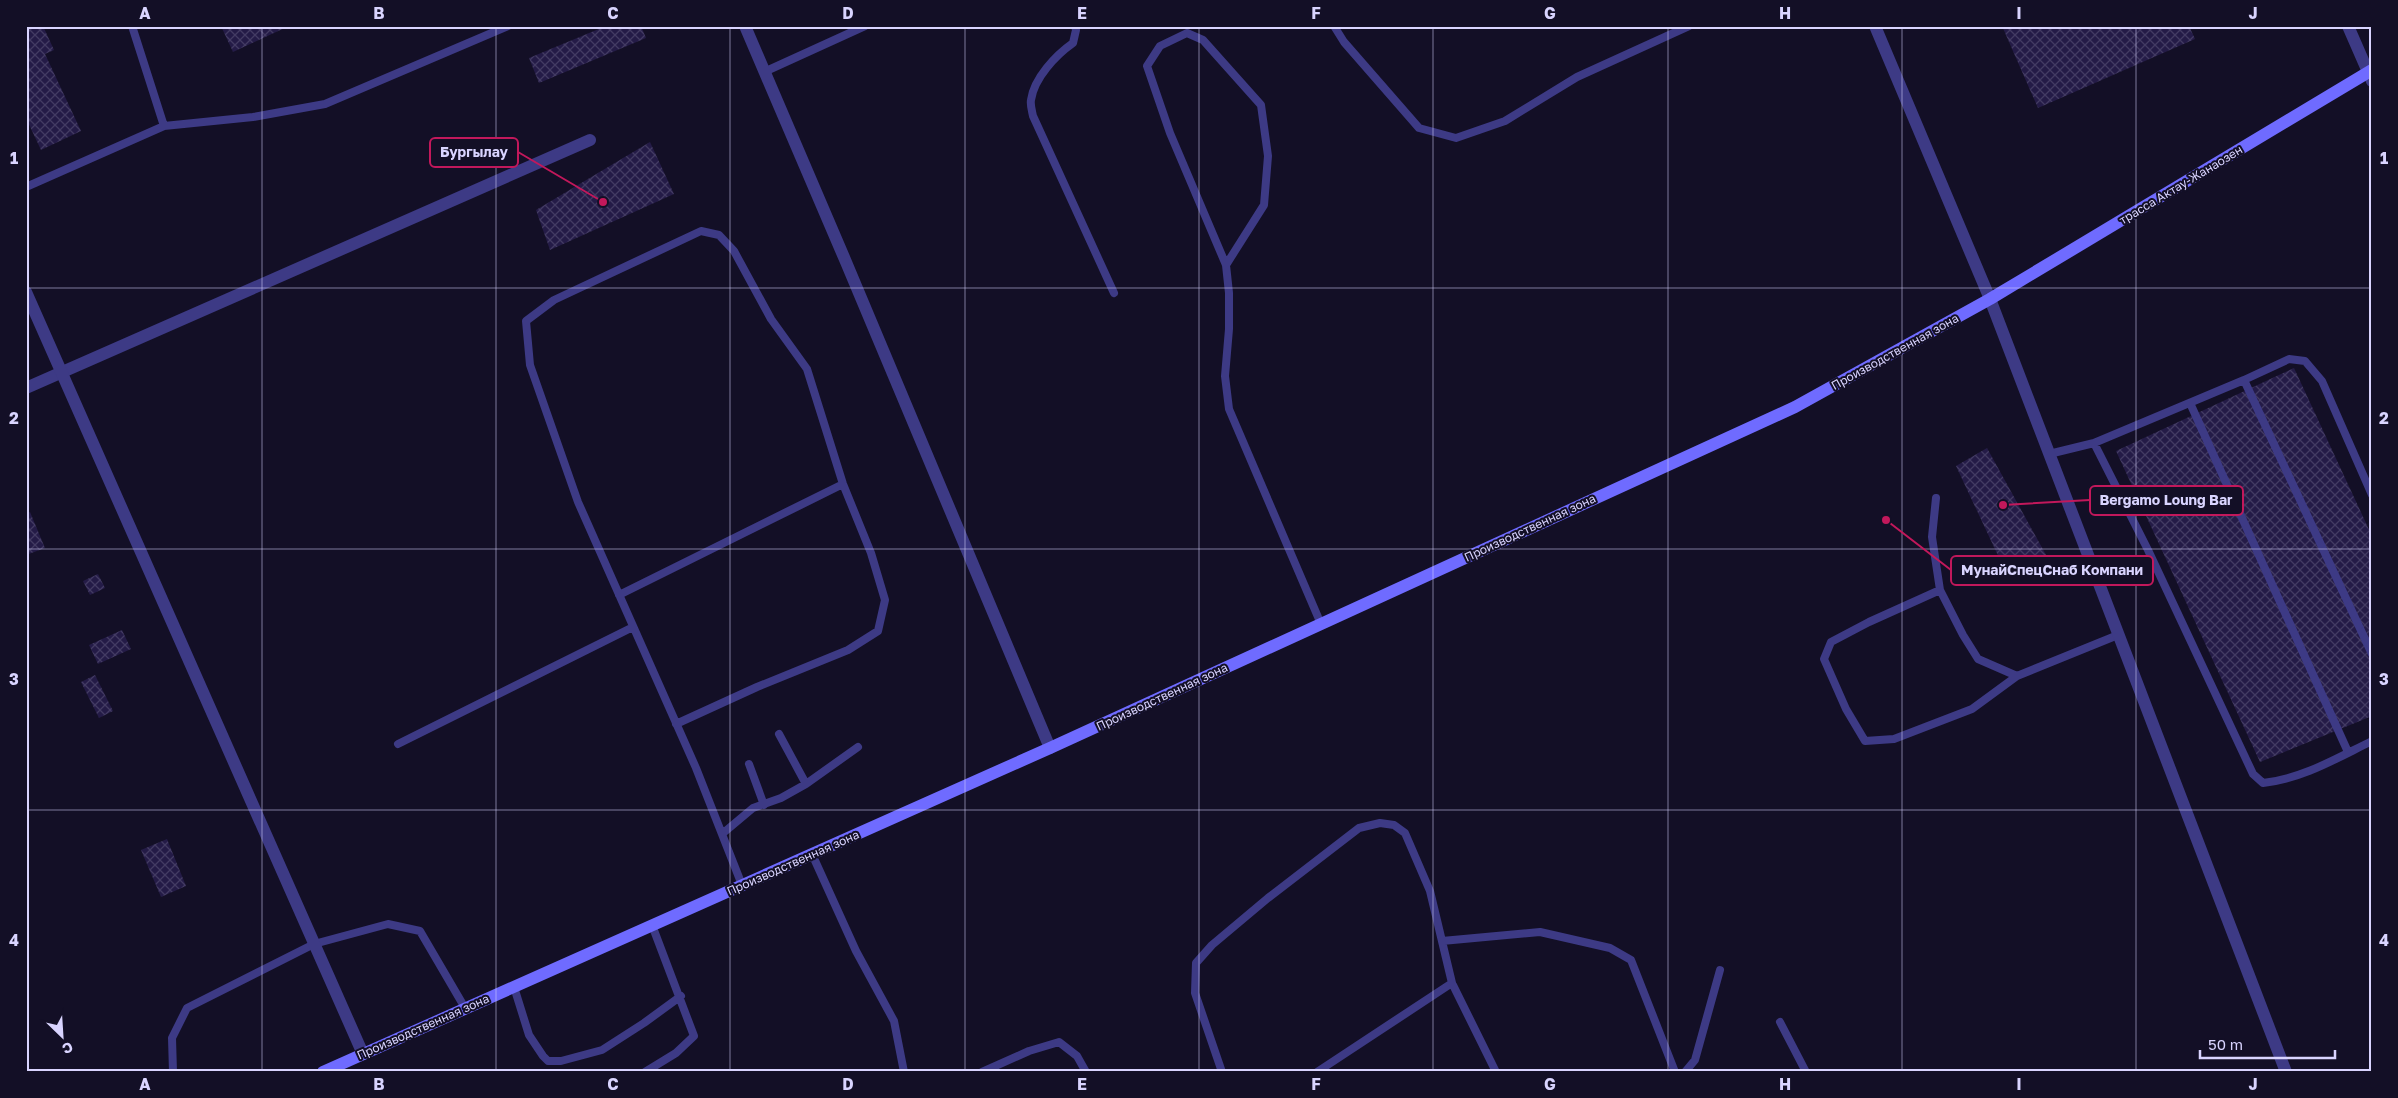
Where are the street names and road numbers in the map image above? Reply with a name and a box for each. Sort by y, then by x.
street label: трасса Актау-Жанаозен [2116,142,2245,227]
street label: Производственная зона [1828,310,1961,393]
street label: Производственная зона [1462,490,1598,565]
street label: Производственная зона [1094,659,1230,734]
street label: Производственная зона [724,827,861,899]
street label: Производственная зона [354,991,491,1063]

